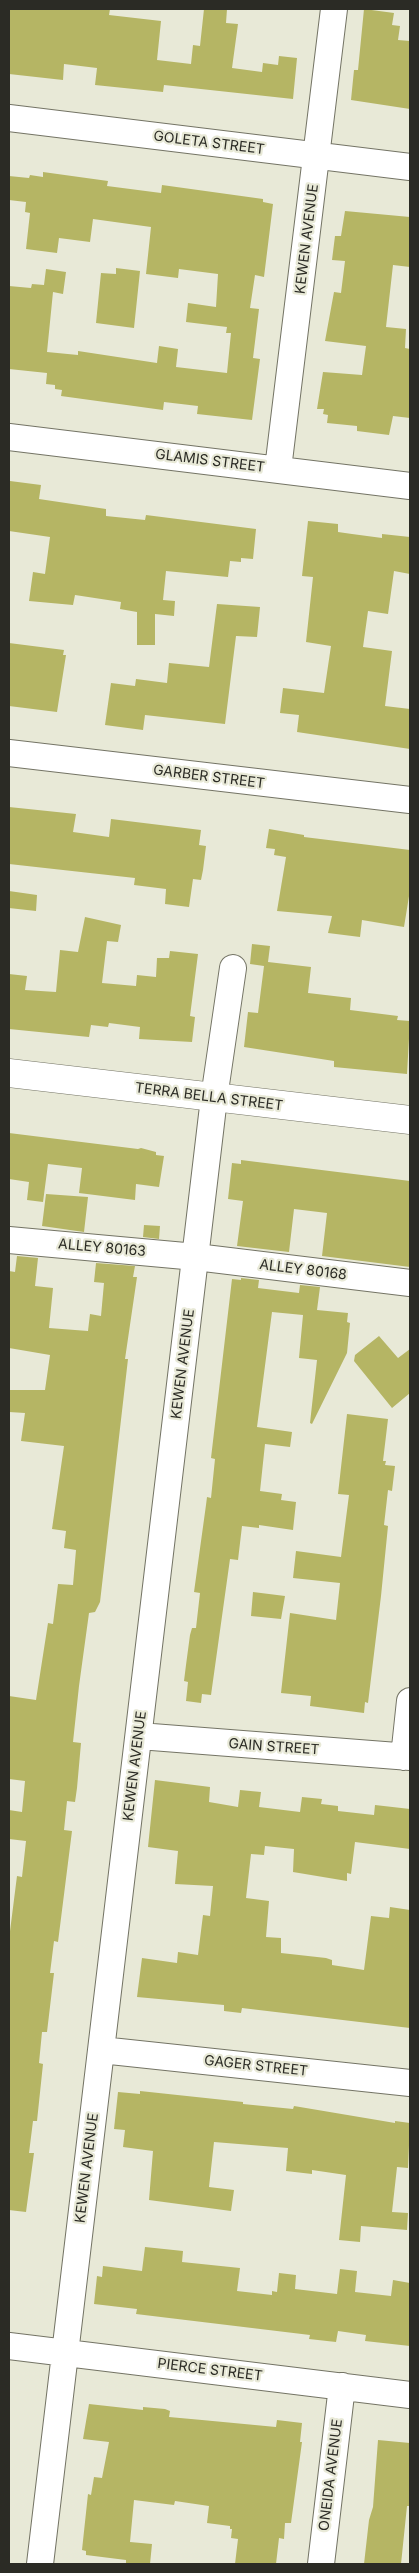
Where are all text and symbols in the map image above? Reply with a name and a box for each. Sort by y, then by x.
street label: GOLETA STREET [152,128,266,158]
street label: KEWEN AVENUE [292,183,322,295]
street label: GLAMIS STREET [154,446,266,476]
street label: GARBER STREET [152,762,266,792]
street label: TERRA BELLA STREET [134,1080,284,1114]
street label: ALLEY 80163 [58,1236,146,1260]
street label: ALLEY 80168 [258,1256,348,1284]
street label: KEWEN AVENUE [168,1308,198,1420]
street label: KEWEN AVENUE [120,1710,150,1822]
street label: GAIN STREET [228,1735,320,1759]
street label: GAGER STREET [203,2052,309,2080]
street label: KEWEN AVENUE [72,2112,102,2224]
street label: PIERCE STREET [157,2355,263,2385]
street label: ONEIDA AVENUE [316,2418,346,2532]

